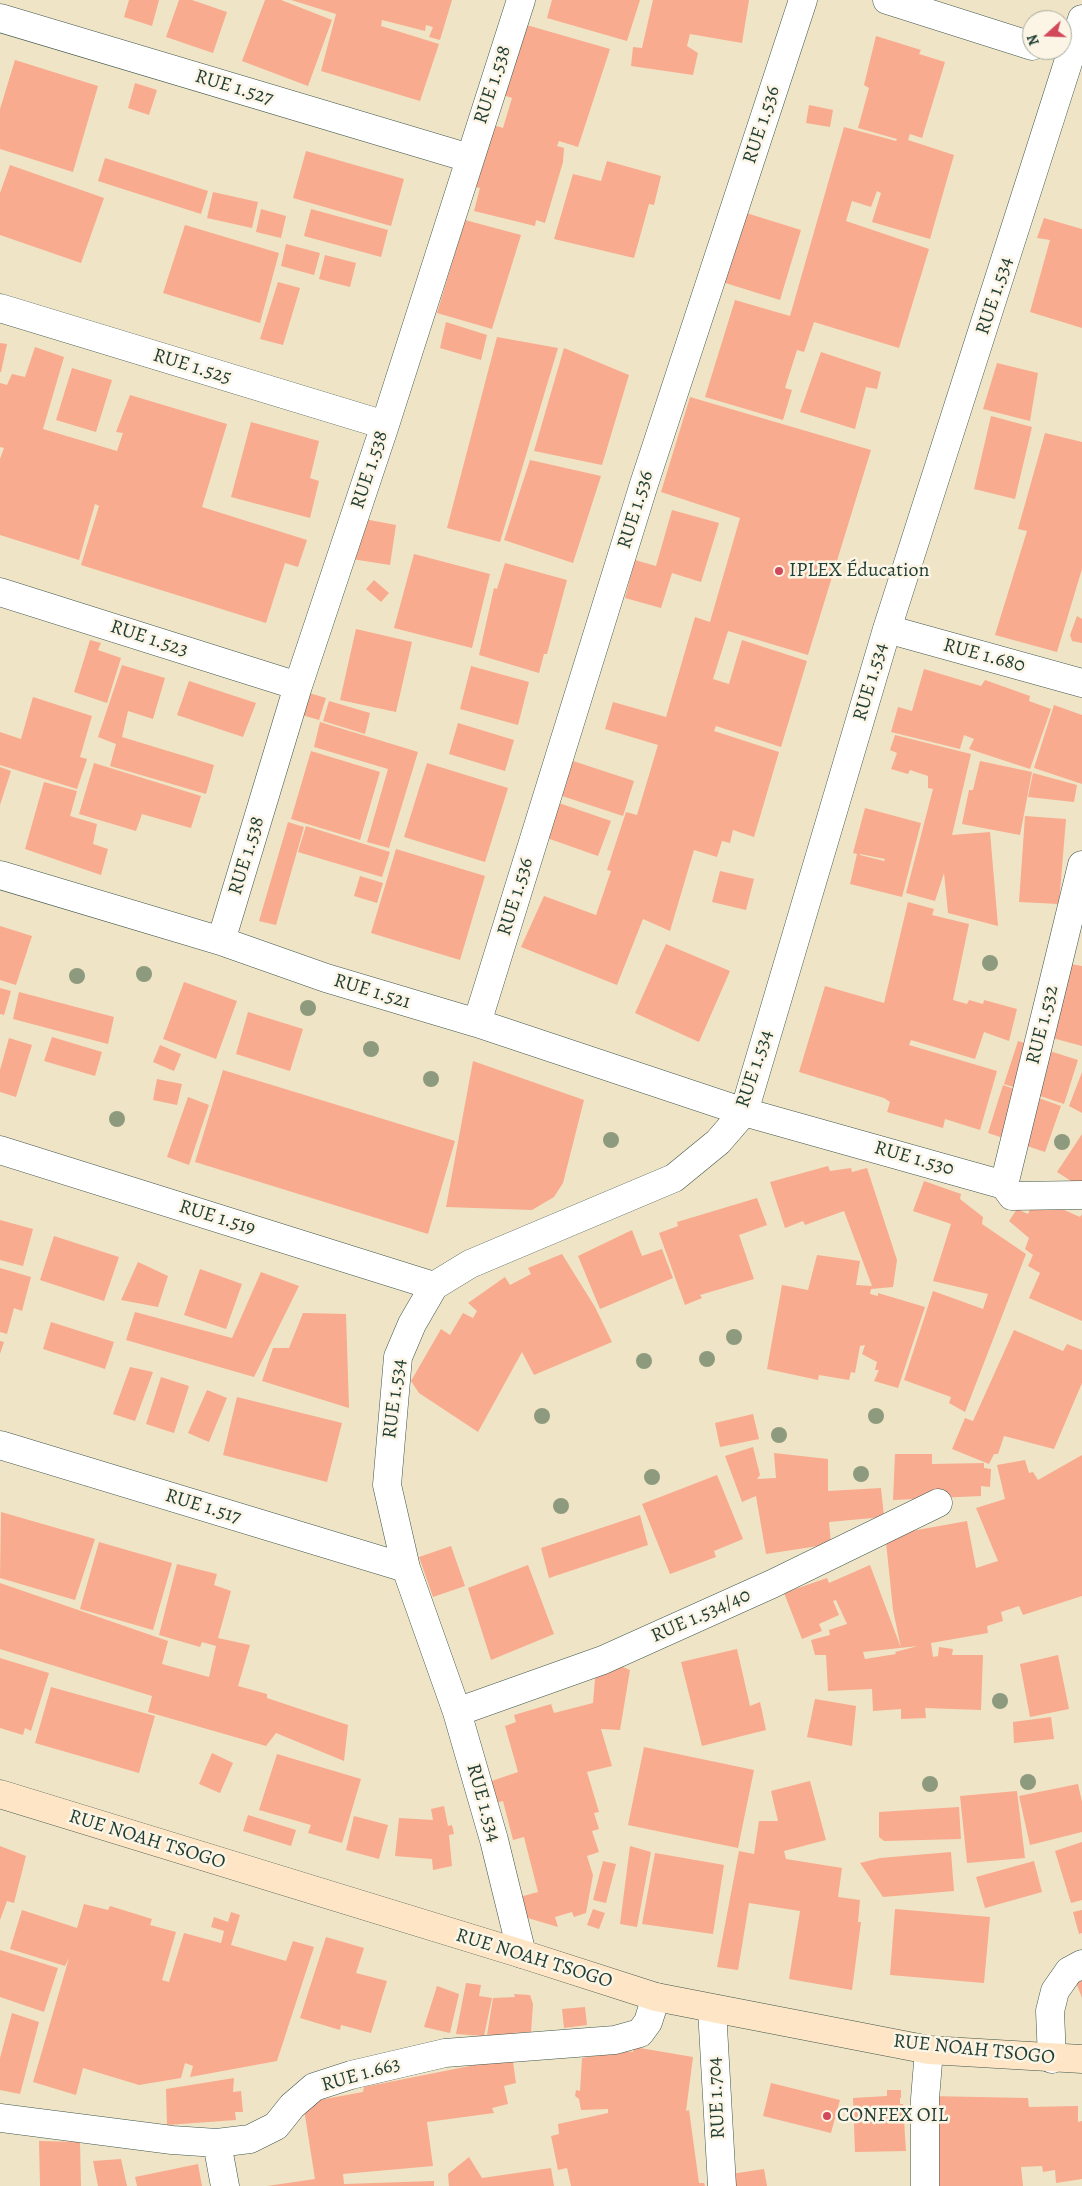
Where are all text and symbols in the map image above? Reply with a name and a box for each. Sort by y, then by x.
north arrow [1022,10,1072,60]
text: N [1023,32,1044,48]
street label: RUE 1.538 [469,43,517,127]
street label: RUE 1.527 [192,65,276,111]
street label: RUE 1.536 [738,83,786,167]
street label: RUE 1.534 [971,254,1019,338]
street label: RUE 1.525 [150,344,234,390]
street label: RUE 1.538 [346,428,394,512]
street label: RUE 1.536 [613,468,659,552]
place label: IPLEX Éducation [789,559,930,583]
marker: IPLEX Éducation [773,565,785,577]
street label: RUE 1.523 [107,615,191,663]
street label: RUE 1.680 [940,634,1028,678]
street label: RUE 1.534 [848,640,894,724]
street label: RUE 1.538 [224,814,270,898]
street label: RUE 1.536 [493,855,539,939]
street label: RUE 1.521 [331,969,413,1015]
street label: RUE 1.532 [1022,983,1064,1067]
street label: RUE 1.534 [731,1027,779,1111]
street label: RUE 1.530 [871,1136,957,1182]
street label: RUE 1.519 [176,1195,258,1241]
street label: RUE 1.534 [378,1358,412,1440]
street label: RUE 1.517 [162,1484,244,1530]
street label: RUE 1.534/40 [648,1583,754,1649]
street label: RUE 1.534 [460,1761,506,1845]
street label: RUE NOAH TSOGO [66,1805,228,1875]
street label: RUE NOAH TSOGO [453,1924,615,1994]
street label: RUE NOAH TSOGO [892,2030,1056,2070]
street label: RUE 1.663 [319,2052,403,2098]
street label: RUE 1.704 [703,2056,731,2140]
place label: CONFEX OIL [837,2104,948,2128]
marker: CONFEX OIL [821,2110,833,2122]

